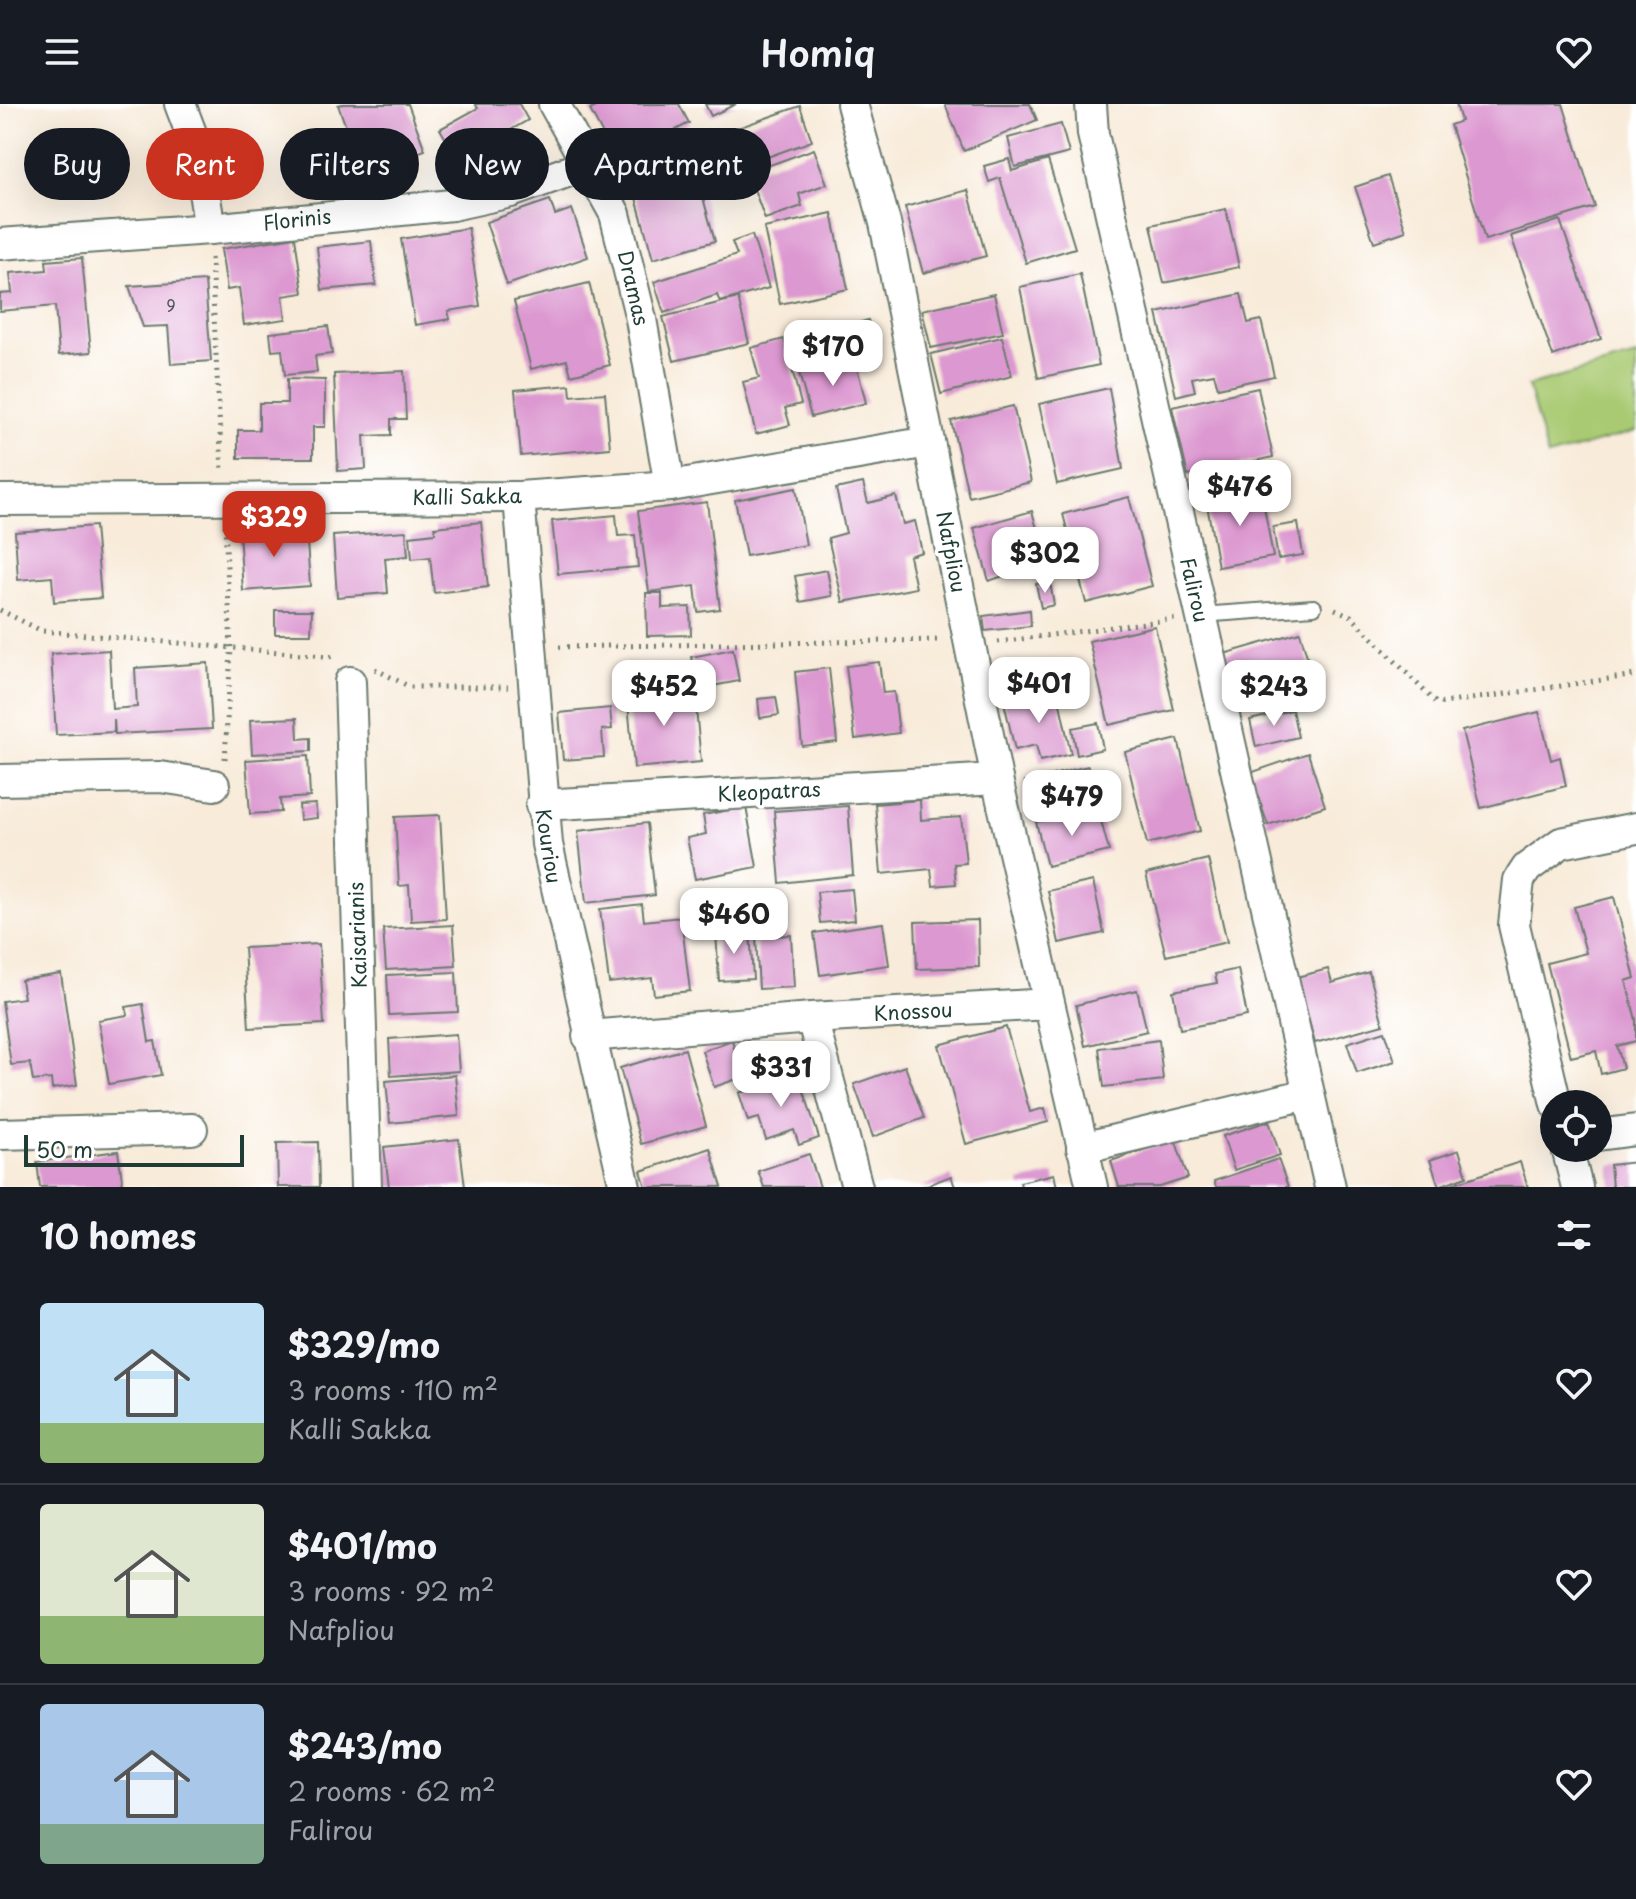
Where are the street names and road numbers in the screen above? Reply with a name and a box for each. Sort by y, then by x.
street label: Florinis [261,201,332,237]
street label: Dramas [611,247,657,328]
street label: Kalli Sakka [412,480,523,512]
street label: Nafpliou [929,509,975,595]
street label: Falirou [1173,554,1217,625]
street label: Kleopatras [717,773,821,809]
street label: Kouriou [528,806,570,885]
street label: Kaisarianis [340,881,374,989]
street label: Knossou [873,994,953,1028]

